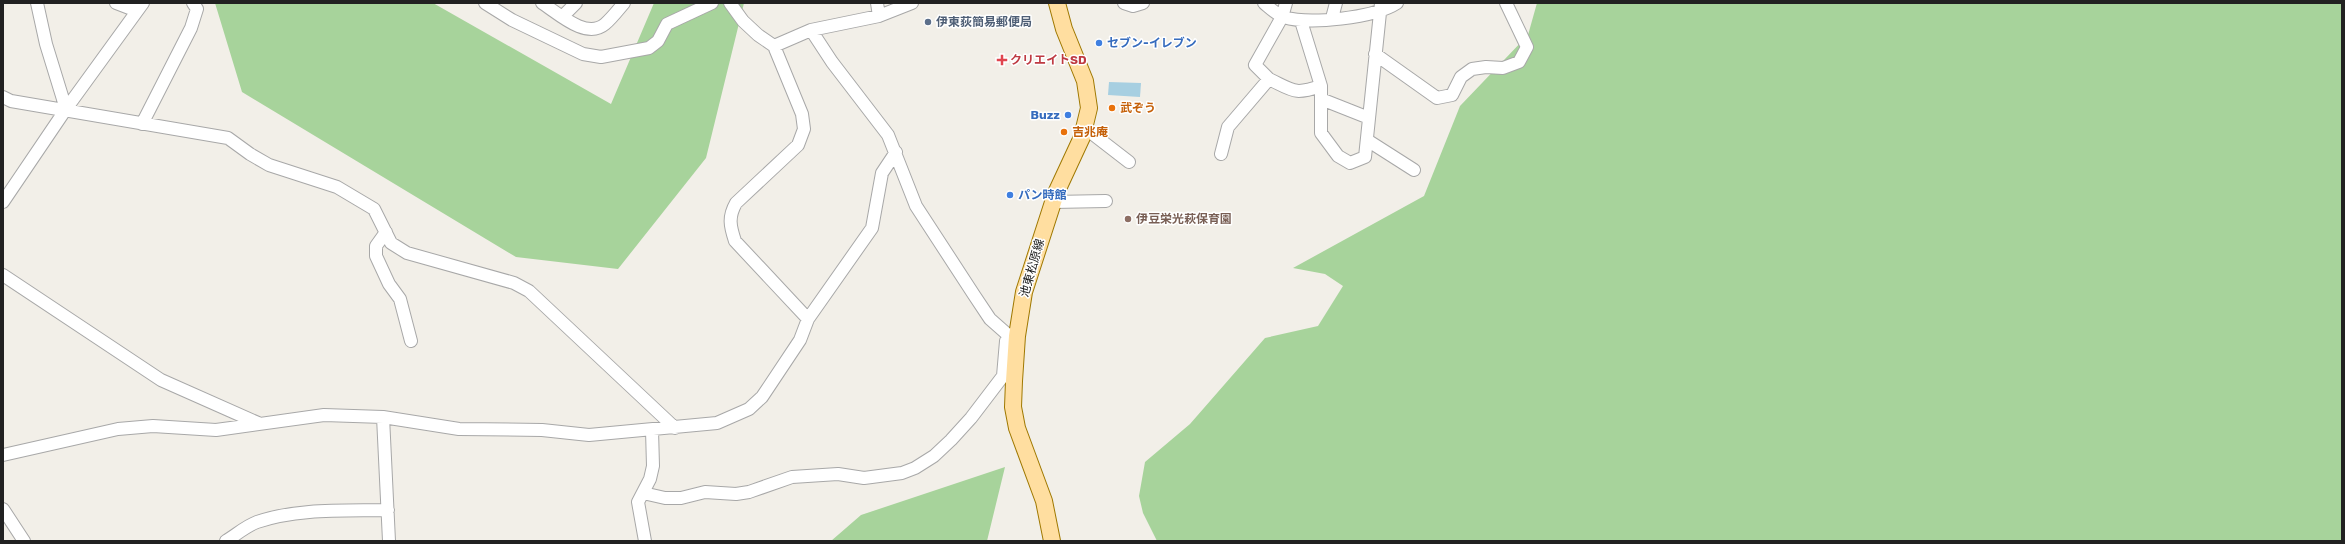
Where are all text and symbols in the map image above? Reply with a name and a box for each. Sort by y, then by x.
place label: 伊東荻簡易郵便局 [936,15,1032,29]
marker: 伊東荻簡易郵便局 [923,17,933,27]
place label: セブン-イレブン [1107,36,1197,50]
marker: セブン-イレブン [1094,38,1104,48]
place label: クリエイトSD [1010,53,1087,67]
marker: クリエイトSD [997,55,1007,65]
place label: 武ぞう [1120,101,1156,115]
marker: 武ぞう [1107,103,1117,113]
place label: Buzz [1031,108,1060,122]
marker: Buzz [1063,110,1073,120]
place label: 吉兆庵 [1072,125,1108,139]
marker: 吉兆庵 [1059,127,1069,137]
place label: パン時館 [1018,188,1067,202]
marker: パン時館 [1005,190,1015,200]
place label: 伊豆栄光萩保育園 [1136,212,1232,226]
marker: 伊豆栄光萩保育園 [1123,214,1133,224]
street label: 池東松原線 [1017,237,1047,299]

